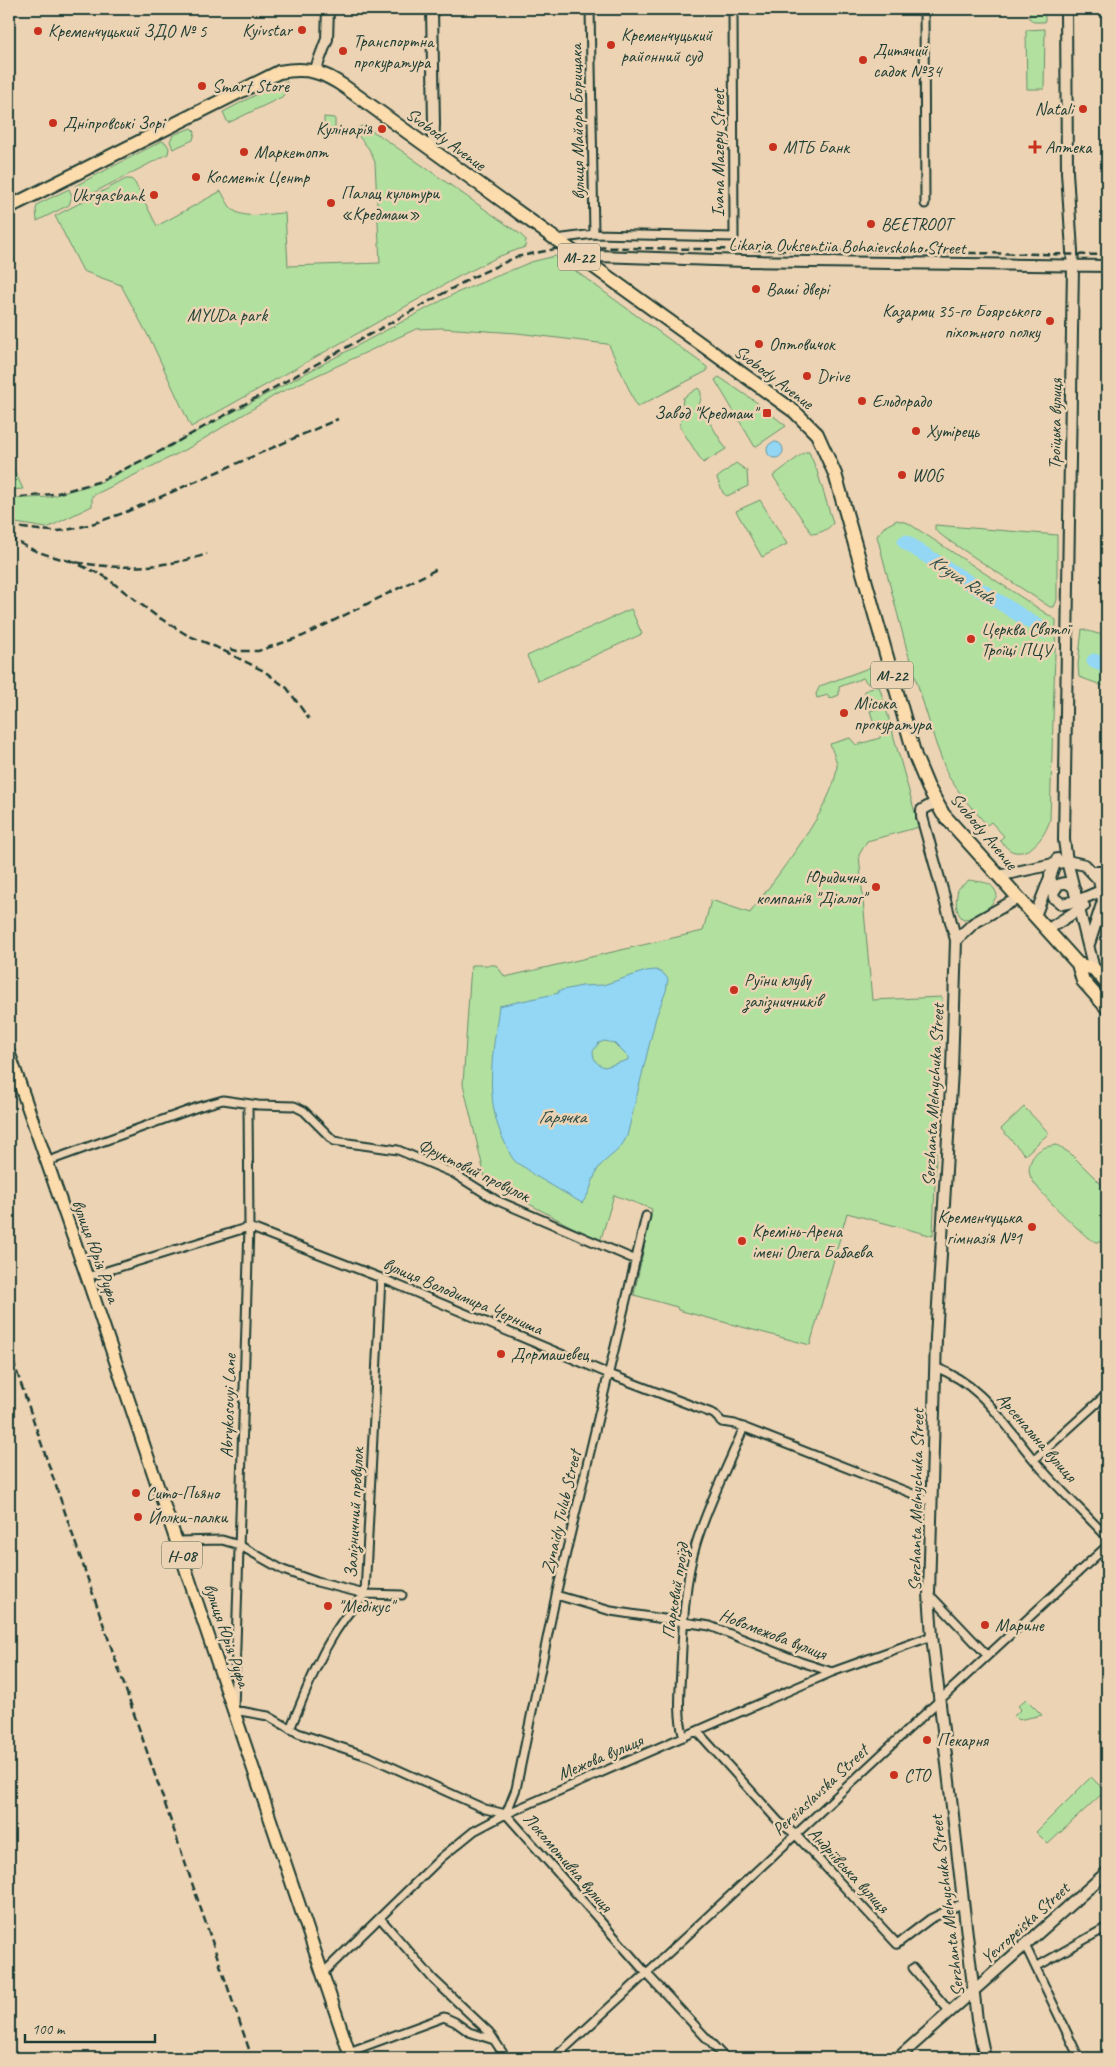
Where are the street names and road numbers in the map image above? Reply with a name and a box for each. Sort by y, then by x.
street label: вулиця Майора Борищака [565,42,589,200]
street label: Ivana Mazepy Street [707,87,729,217]
street label: Svobody Avenue [402,103,491,176]
street label: Likaria Ovksentiia Bohaievskoho Street [728,233,968,259]
road number: М-22 [558,243,600,270]
street label: Svobody Avenue [730,340,819,415]
street label: Троїцька вулиця [1043,377,1067,470]
road number: М-22 [871,662,913,688]
street label: Svobody Avenue [946,788,1023,875]
street label: Serzhanta Melnychuka Street [917,1001,949,1187]
street label: Фруктовий провулок [414,1133,535,1207]
street label: вулиця Юрія Руфа [67,1196,125,1307]
street label: вулиця Володимира Черниша [380,1252,548,1340]
street label: Abrykosovyi Lane [215,1352,241,1459]
street label: Арсенальна вулиця [992,1388,1083,1488]
street label: Serzhanta Melnychuka Street [903,1407,929,1591]
street label: Zynaidy Tulub Street [536,1445,587,1576]
street label: Залізничний провулок [340,1446,369,1579]
street label: Парковий проїзд [657,1539,695,1640]
road number: Н-08 [162,1542,202,1568]
street label: вулиця Юрія Руфа [199,1580,256,1691]
street label: Новомежова вулиця [716,1603,831,1665]
street label: Межова вулиця [554,1728,648,1785]
street label: Pereiaslavska Street [767,1738,875,1840]
street label: Локомотивна вулиця [519,1808,618,1917]
street label: Serzhanta Melnychuka Street [925,1812,969,1998]
street label: Андріївська вулиця [804,1822,895,1919]
street label: Yevropeiska Street [976,1876,1075,1969]

